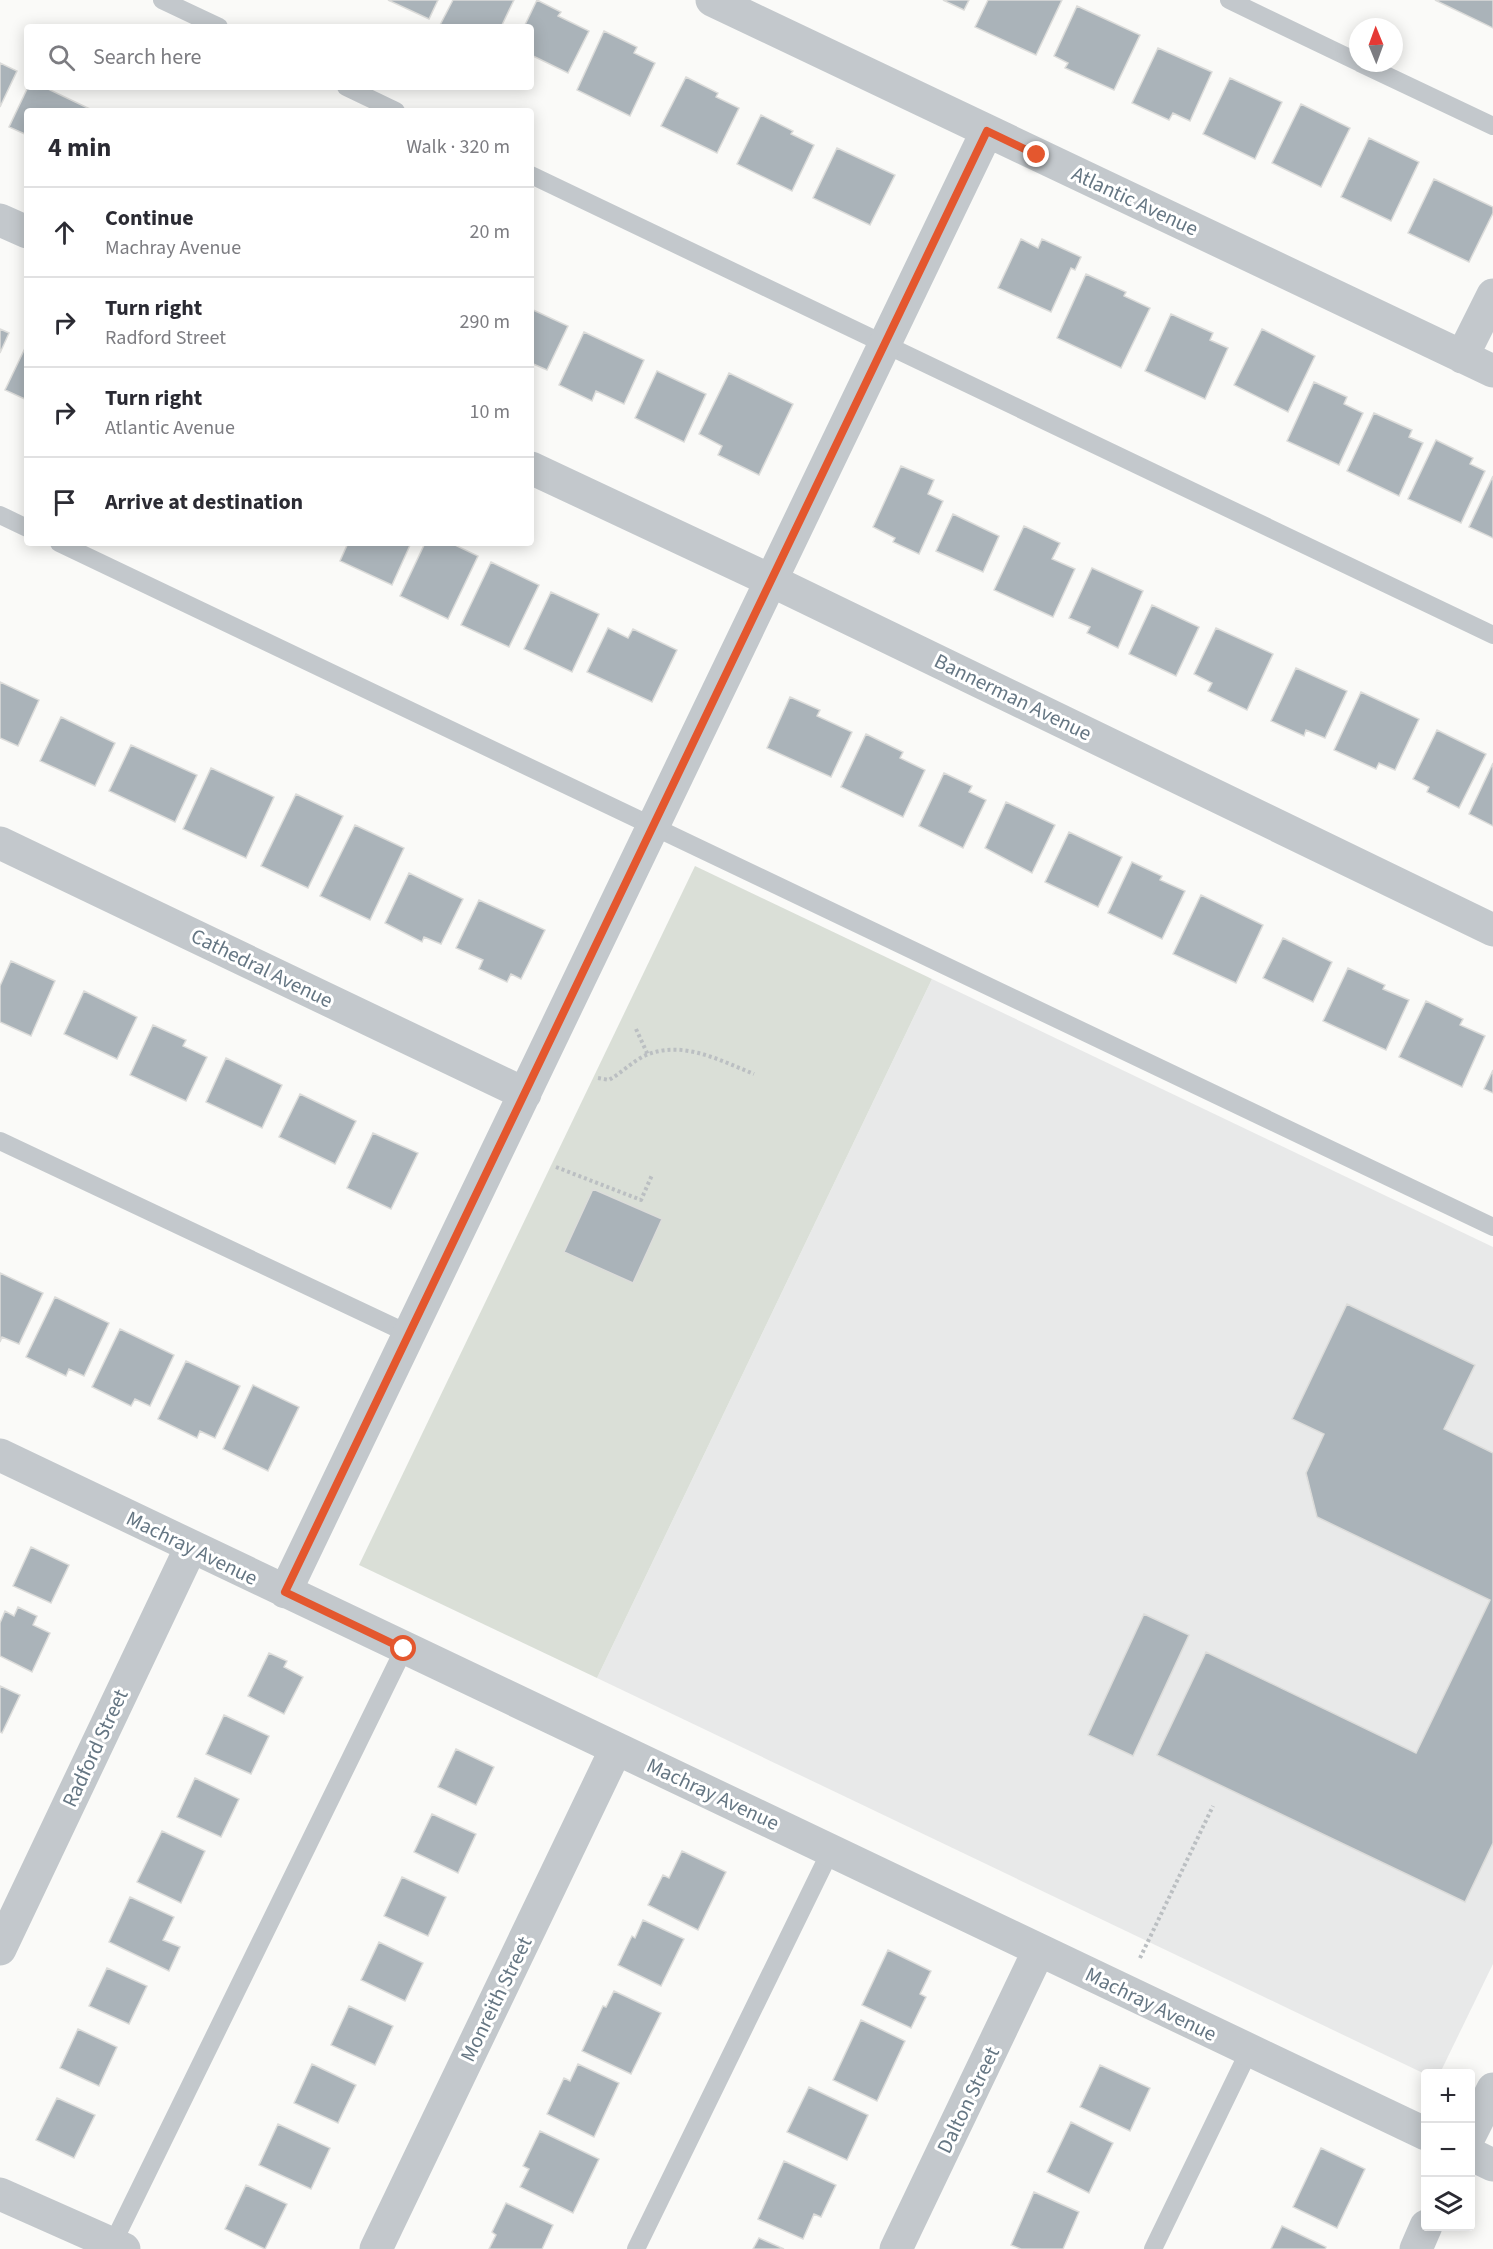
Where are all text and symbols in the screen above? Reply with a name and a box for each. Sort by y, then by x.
north arrow [1349,18,1403,72]
search box [24,24,534,90]
icon: search [45,41,78,74]
text: Search here [93,41,201,73]
text: 4 min [48,129,111,166]
text: Walk · 320 m [406,133,510,161]
route end [1023,141,1049,167]
street label: Atlantic Avenue [1067,159,1203,243]
text: Continue [105,202,194,234]
icon: ahead [48,216,81,249]
text: 20 m [470,218,510,246]
text: Machray Avenue [105,234,241,262]
text: Turn right [105,292,202,324]
icon: right [48,306,81,339]
text: 290 m [460,308,510,336]
text: Radford Street [105,324,226,352]
text: Turn right [105,382,202,414]
icon: right [48,396,81,429]
text: 10 m [470,398,510,426]
text: Atlantic Avenue [105,414,235,442]
icon: arrive [48,486,81,519]
text: Arrive at destination [105,486,303,518]
street label: Bannerman Avenue [929,646,1097,748]
street label: Cathedral Avenue [186,921,338,1015]
street label: Machray Avenue [121,1503,263,1593]
route start [390,1635,416,1661]
street label: Radford Street [55,1684,135,1812]
street label: Machray Avenue [642,1750,784,1838]
street label: Monreith Street [453,1931,539,2067]
street label: Machray Avenue [1080,1959,1222,2049]
street label: Dalton Street [929,2042,1007,2158]
map controls [1421,2069,1475,2231]
button: + [1421,2069,1475,2123]
button: − [1421,2123,1475,2177]
button: layers [1421,2177,1475,2231]

